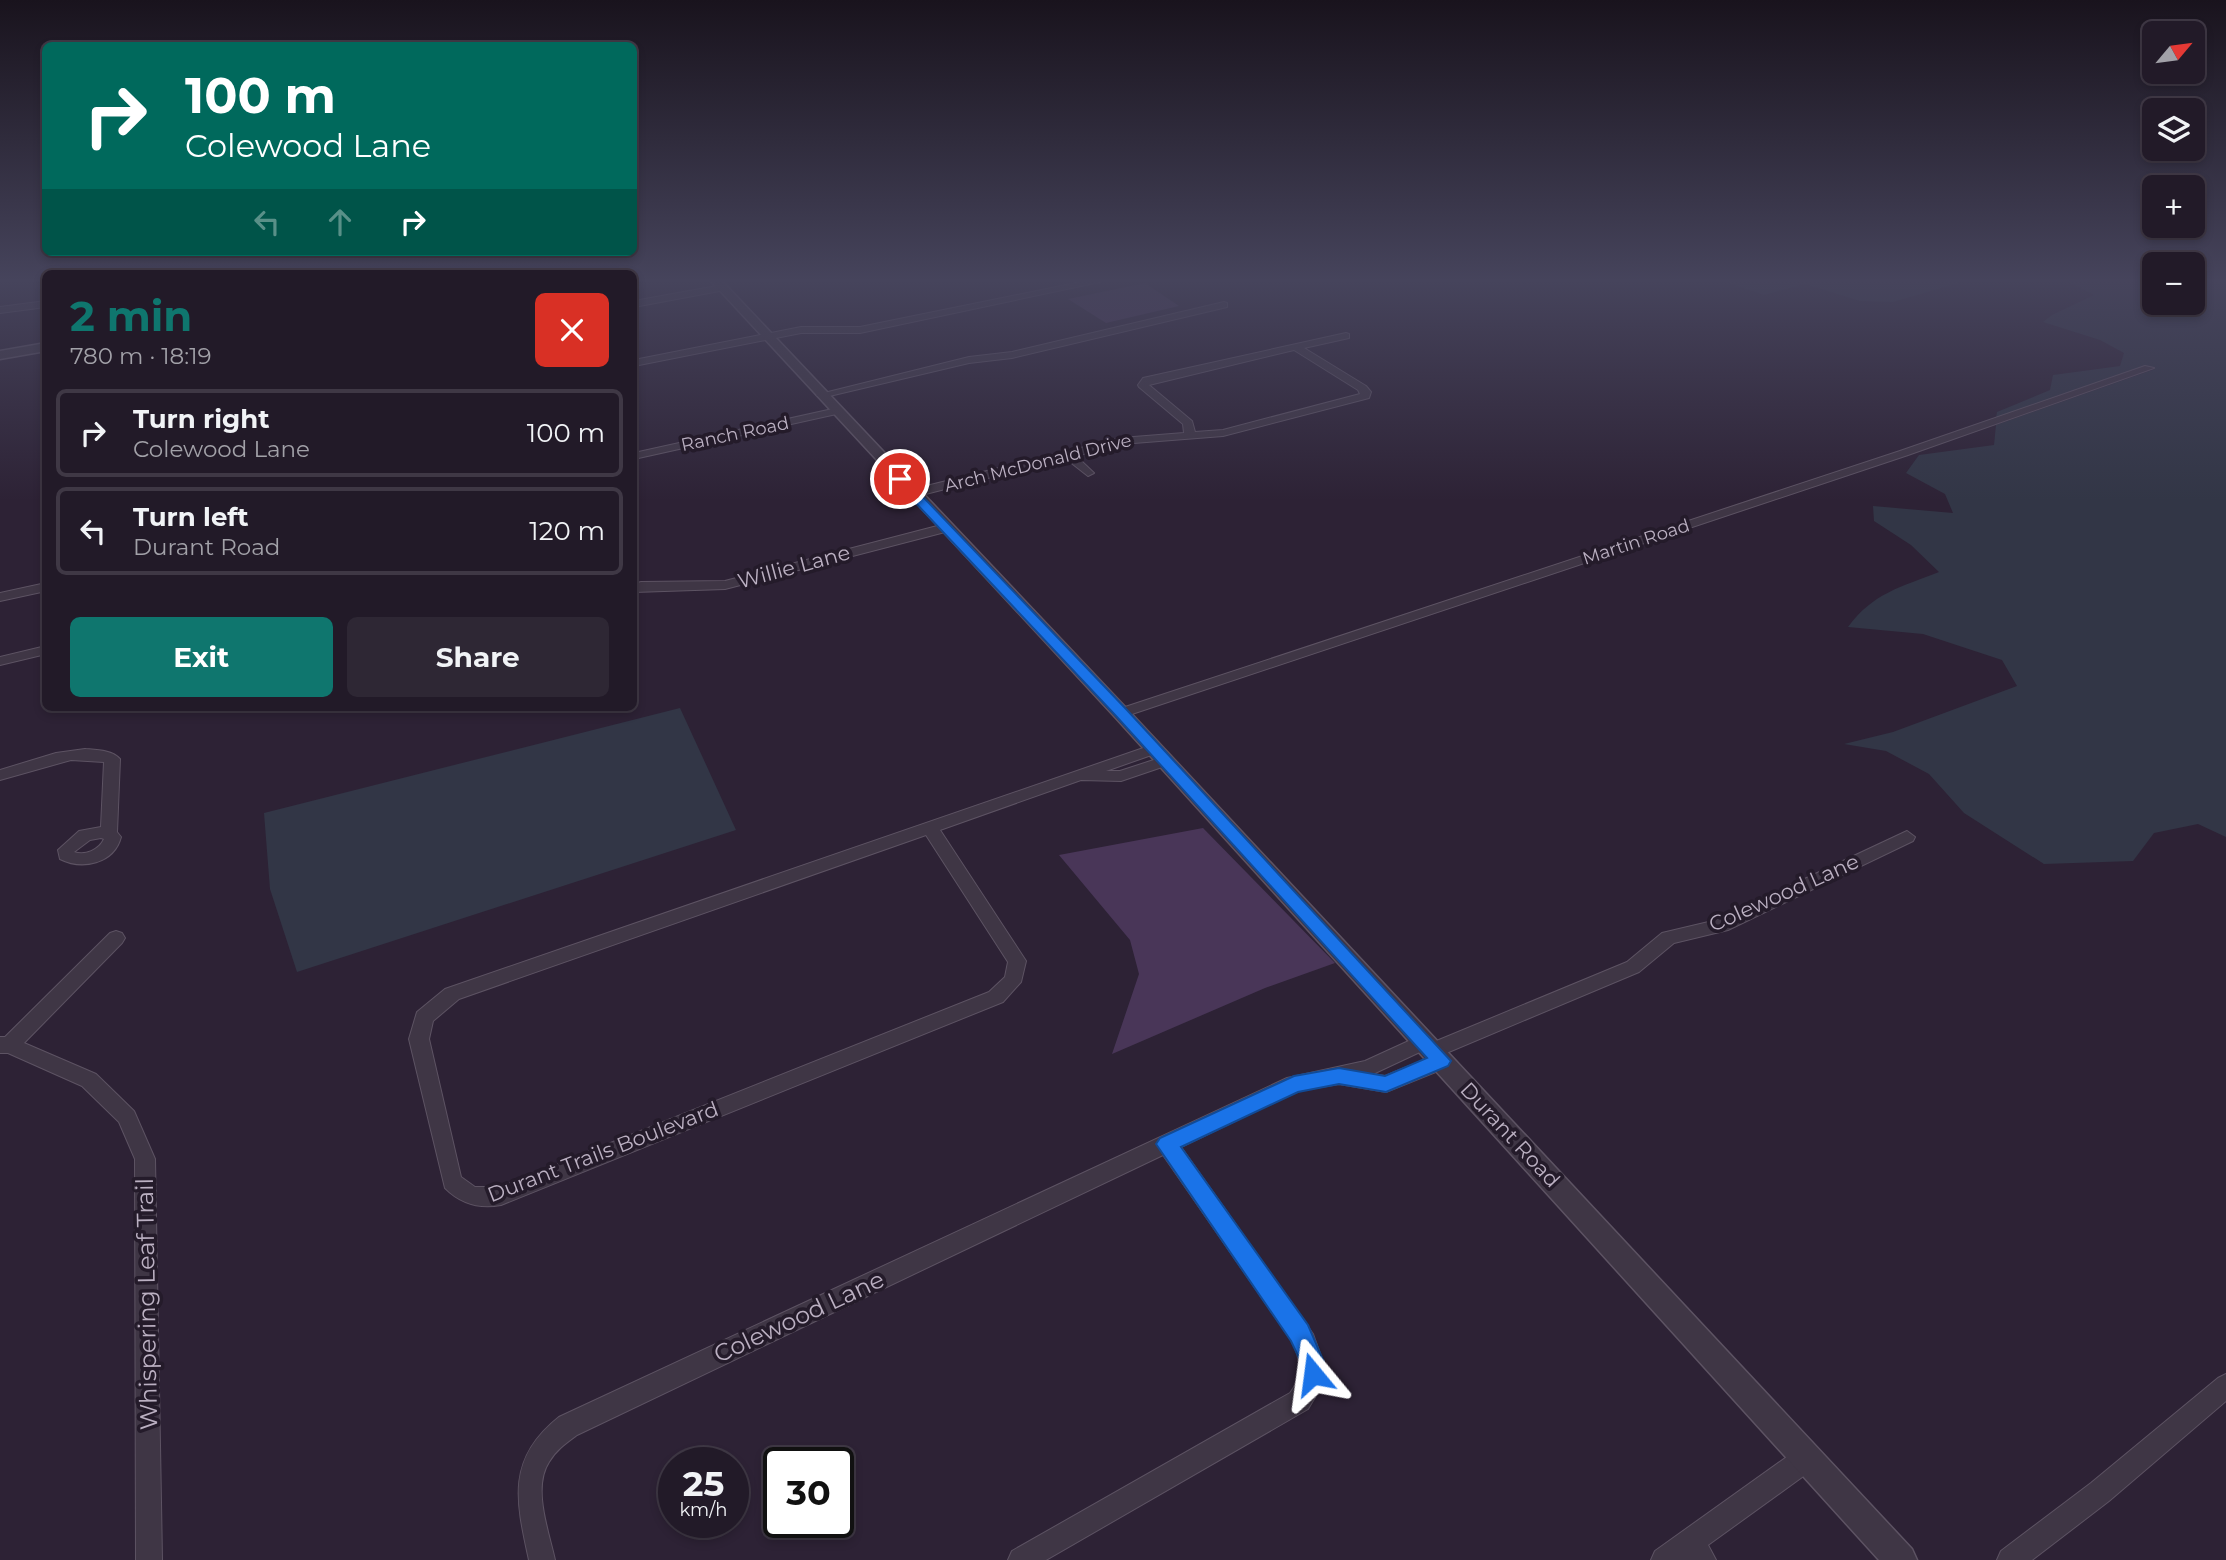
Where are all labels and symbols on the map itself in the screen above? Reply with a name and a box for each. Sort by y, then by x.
north arrow [2142,21,2205,84]
street label: Ranch Road [679,412,791,456]
street label: Arch McDonald Drive [942,429,1134,497]
pin [870,449,930,509]
street label: Martin Road [1580,514,1692,570]
street label: Willie Lane [735,540,853,594]
street label: Colewood Lane [1705,848,1863,937]
street label: Durant Road [1455,1077,1565,1192]
street label: Durant Trails Boulevard [484,1096,722,1207]
street label: Whispering Leaf Trail [130,1178,163,1430]
street label: Colewood Lane [709,1264,889,1369]
position arrow [1276,1337,1350,1411]
speed limit sign: 30 [763,1447,854,1538]

